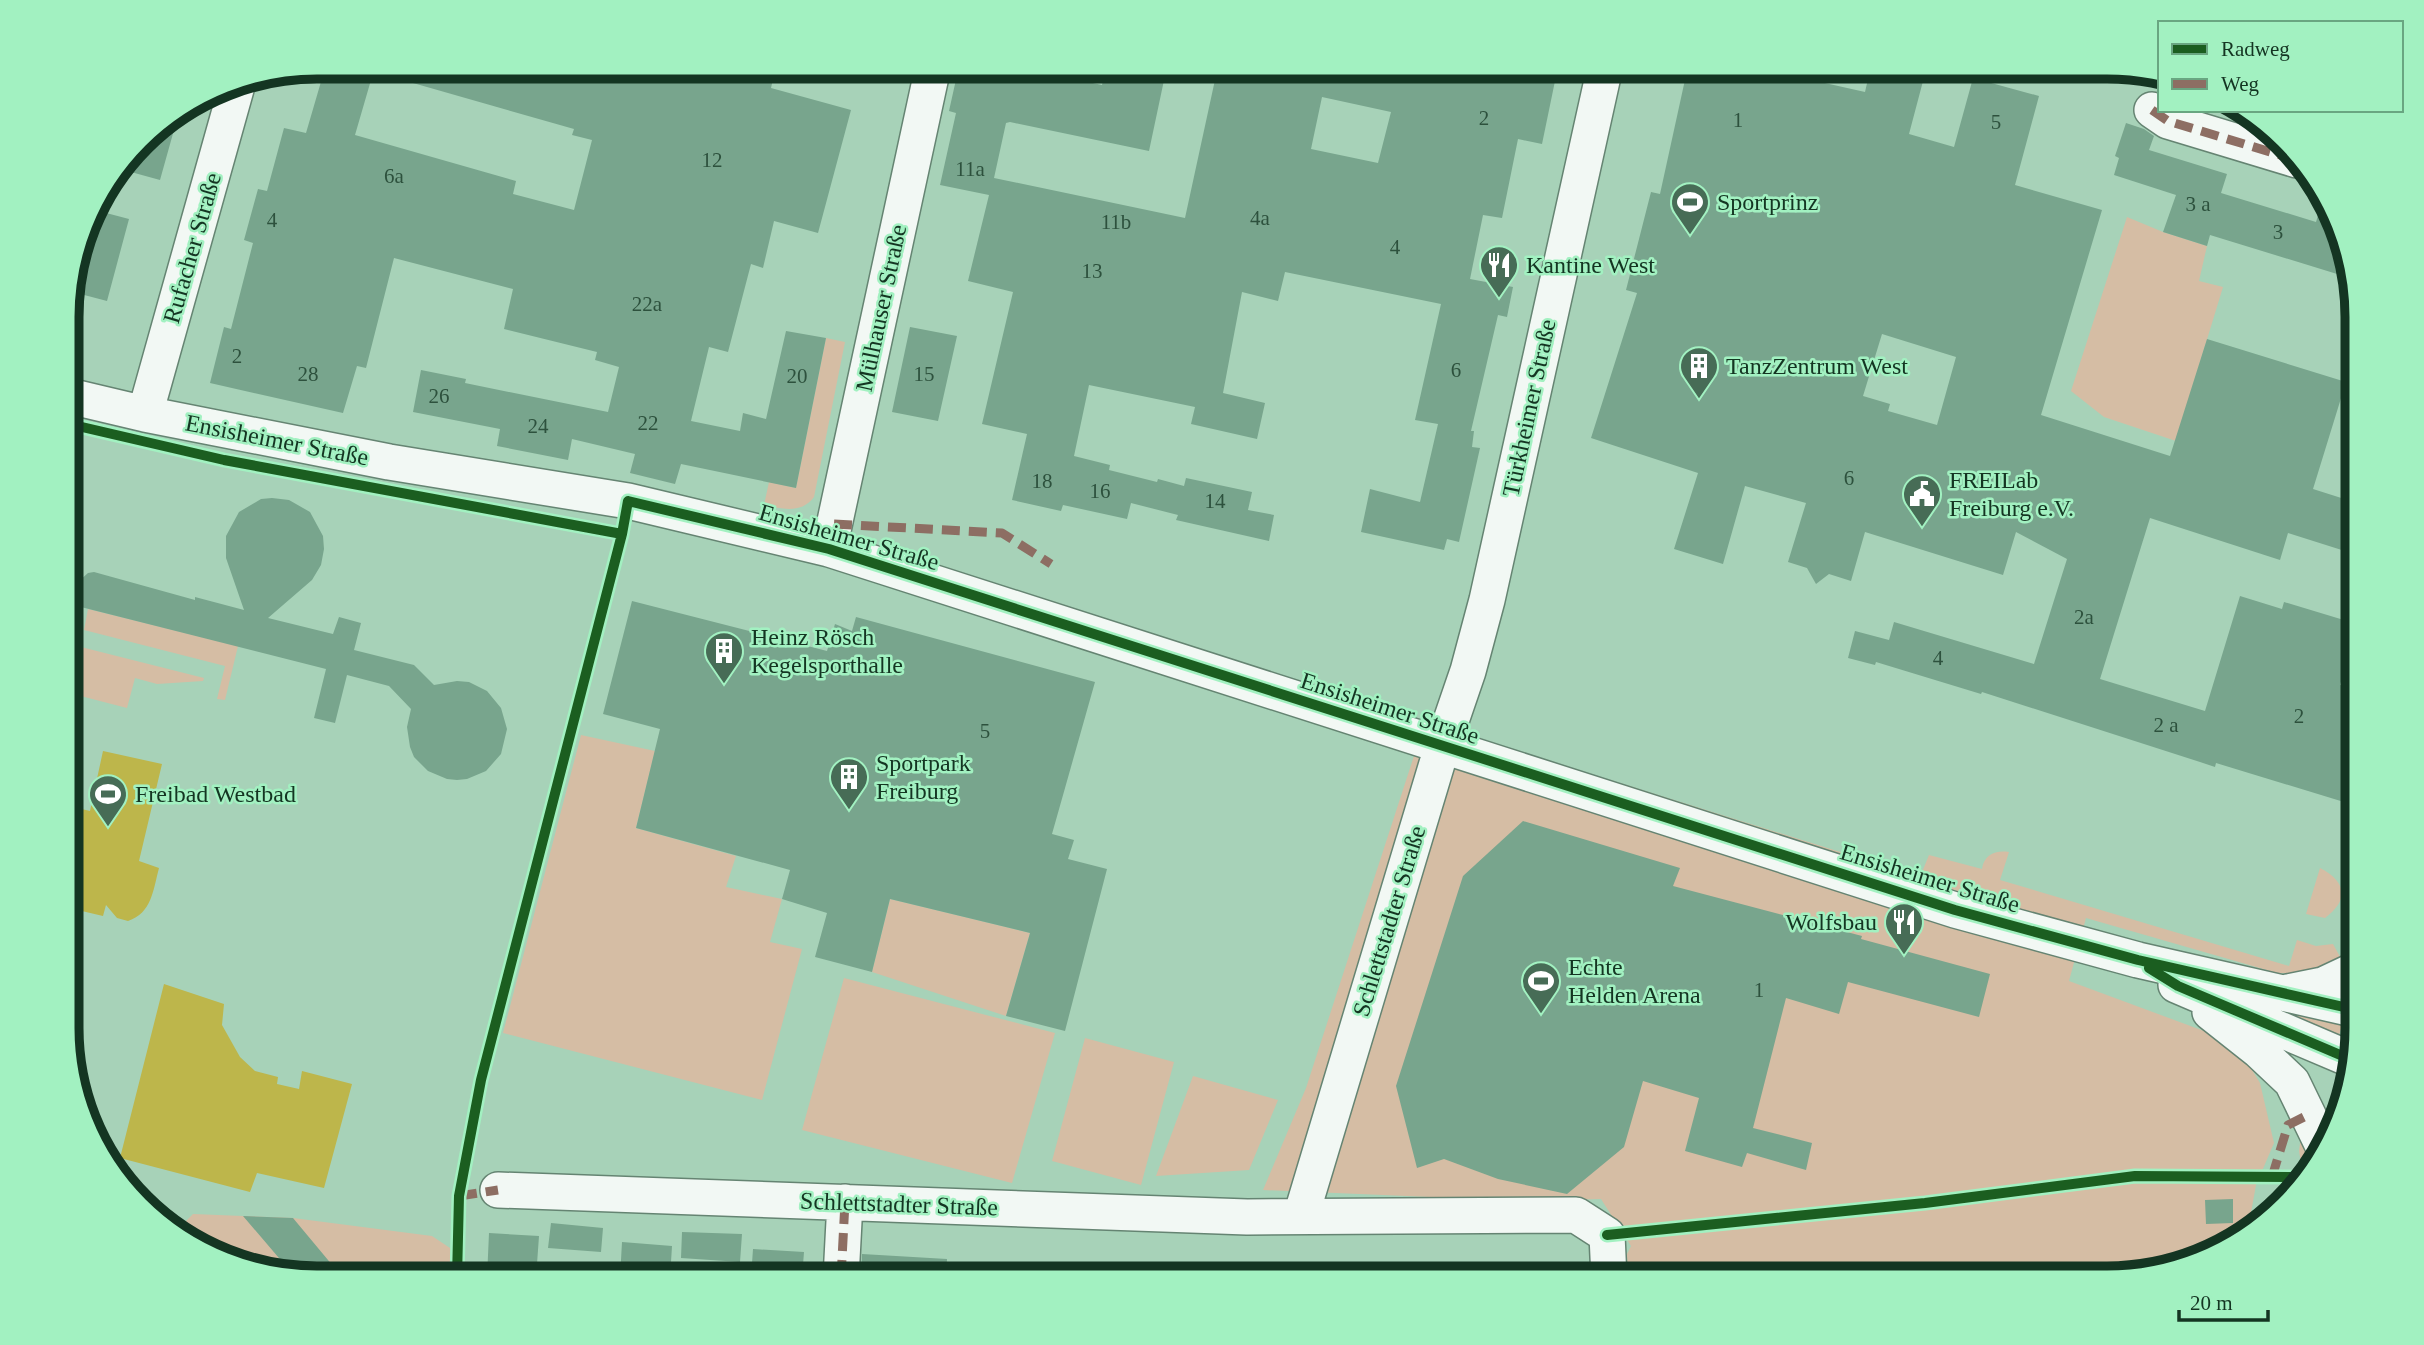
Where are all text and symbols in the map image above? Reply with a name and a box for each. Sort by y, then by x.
legend [2158,21,2403,112]
text: Radweg [2221,37,2290,61]
text: Weg [2221,72,2259,96]
house number: 2 [1479,106,1489,130]
house number: 1 [1733,108,1743,132]
house number: 5 [1991,110,2001,134]
house number: 12 [702,148,723,172]
house number: 11a [955,157,985,181]
house number: 6a [384,164,405,188]
street label: Rufacher Straße [158,170,226,326]
sports icon: Sportprinz [1669,181,1711,236]
place label: Sportprinz [1717,189,1818,215]
house number: 3 a [2185,192,2211,216]
house number: 4a [1250,206,1271,230]
house number: 4 [267,208,278,232]
house number: 11b [1101,210,1131,234]
house number: 3 [2273,220,2283,244]
street label: Mülhauser Straße [851,222,911,394]
house number: 4 [1390,235,1401,259]
restaurant icon: Kantine West [1478,244,1520,299]
place label: Kantine West [1526,252,1655,278]
house number: 13 [1082,259,1103,283]
house number: 22a [632,292,663,316]
street label: Türkheimer Straße [1498,317,1560,499]
house number: 2 [232,344,242,368]
building icon: TanzZentrum West [1678,345,1720,400]
place label: TanzZentrum West [1726,353,1908,379]
house number: 6 [1451,358,1461,382]
house number: 28 [298,362,319,386]
house number: 15 [914,362,935,386]
house number: 20 [787,364,808,388]
house number: 26 [429,384,450,408]
street label: Ensisheimer Straße [183,409,371,471]
house number: 22 [638,411,659,435]
house number: 24 [528,414,549,438]
house number: 6 [1844,466,1854,490]
place label: FREILab Freiburg e.V. [1949,467,2074,521]
house number: 18 [1032,469,1053,493]
public building icon: FREILab Freiburg e.V. [1901,473,1943,528]
house number: 16 [1090,479,1111,503]
house number: 14 [1205,489,1226,513]
street label: Ensisheimer Straße [756,499,942,575]
house number: 2a [2074,605,2095,629]
place label: Heinz Rösch Kegelsporthalle [751,624,903,678]
building icon: Heinz Rösch Kegelsporthalle [703,630,745,685]
house number: 4 [1933,646,1944,670]
street label: Ensisheimer Straße [1298,667,1482,749]
house number: 2 [2294,704,2304,728]
house number: 2 a [2153,713,2179,737]
house number: 5 [980,719,990,743]
place label: Sportpark Freiburg [876,750,971,804]
building icon: Sportpark Freiburg [828,756,870,811]
sports icon: Freibad Westbad [87,773,129,828]
place label: Freibad Westbad [135,781,296,807]
street label: Schlettstadter Straße [1348,823,1430,1019]
street label: Ensisheimer Straße [1837,838,2023,918]
restaurant icon: Wolfsbau [1883,901,1925,956]
place label: Wolfsbau [1786,909,1877,935]
place label: Echte Helden Arena [1568,954,1701,1008]
sports icon: Echte Helden Arena [1520,960,1562,1015]
house number: 1 [1754,978,1764,1002]
street label: Schlettstadter Straße [800,1188,998,1220]
scale bar [2179,1278,2268,1322]
text: 20 m [2190,1291,2233,1315]

